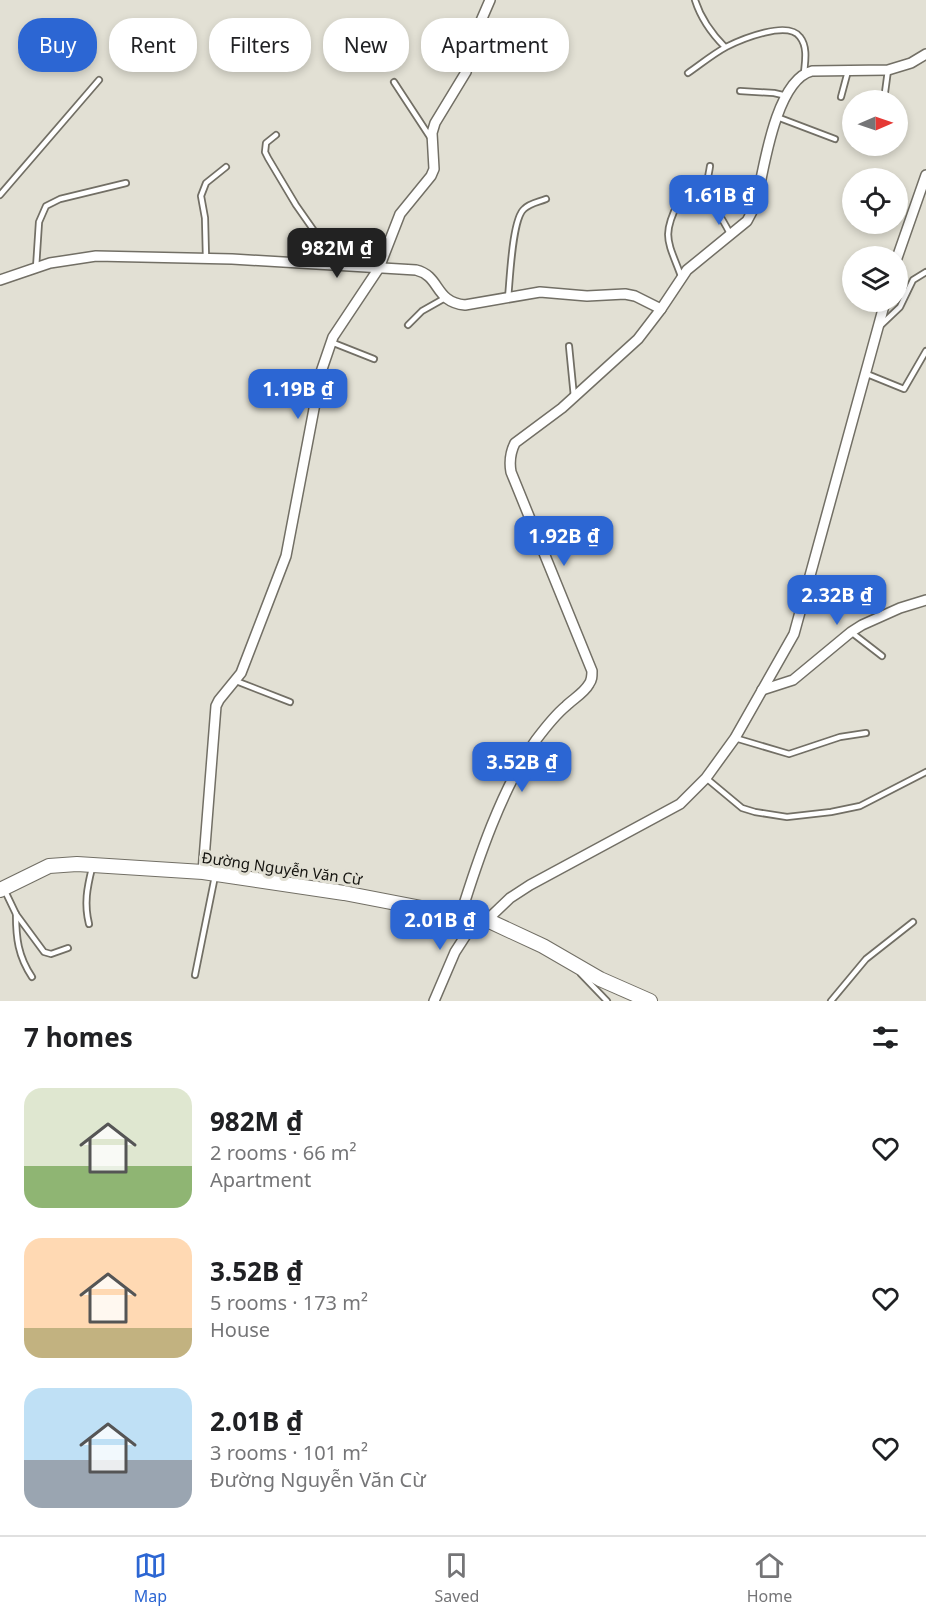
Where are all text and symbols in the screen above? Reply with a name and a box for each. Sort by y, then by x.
chip: Buy [18,18,97,72]
chip: Rent [109,18,197,72]
chip: Filters [209,18,311,72]
chip: New [323,18,409,72]
chip: Apartment [421,18,569,72]
north arrow [842,90,908,156]
map controls [842,90,908,312]
button: locate [842,168,908,234]
pin: 1.61B ₫ [664,175,774,226]
text: 1.61B ₫ [683,181,755,208]
pin: 982M ₫ [288,228,386,279]
text: 982M ₫ [301,234,373,261]
button: layers [842,246,908,312]
pin: 1.19B ₫ [243,369,353,420]
text: 1.19B ₫ [262,375,334,402]
pin: 1.92B ₫ [509,516,619,567]
text: 1.92B ₫ [528,522,600,549]
pin: 2.32B ₫ [782,575,892,626]
text: 2.32B ₫ [801,581,873,608]
pin: 3.52B ₫ [467,742,577,793]
text: 3.52B ₫ [486,748,558,775]
street label: Đường Nguyễn Văn Cừ [201,847,364,889]
pin: 2.01B ₫ [385,900,495,951]
text: 2.01B ₫ [404,906,476,933]
text: 7 homes [24,1019,133,1055]
icon: filters [869,1021,902,1054]
text: 982M ₫ [210,1103,303,1139]
icon: home [72,1112,144,1184]
icon: heart [869,1132,902,1165]
text: 2 rooms · 66 m² [210,1139,357,1166]
text: Apartment [210,1166,311,1193]
text: 3.52B ₫ [210,1253,303,1289]
icon: home [72,1262,144,1334]
icon: heart [869,1282,902,1315]
text: 5 rooms · 173 m² [210,1289,368,1316]
text: House [210,1316,270,1343]
text: 2.01B ₫ [210,1403,303,1439]
icon: home [72,1412,144,1484]
icon: heart [869,1432,902,1465]
text: 3 rooms · 101 m² [210,1439,368,1466]
text: Đường Nguyễn Văn Cừ [210,1466,426,1493]
tab: Map [134,1549,167,1607]
tab: Saved [435,1549,479,1607]
tab: Home [747,1549,792,1607]

